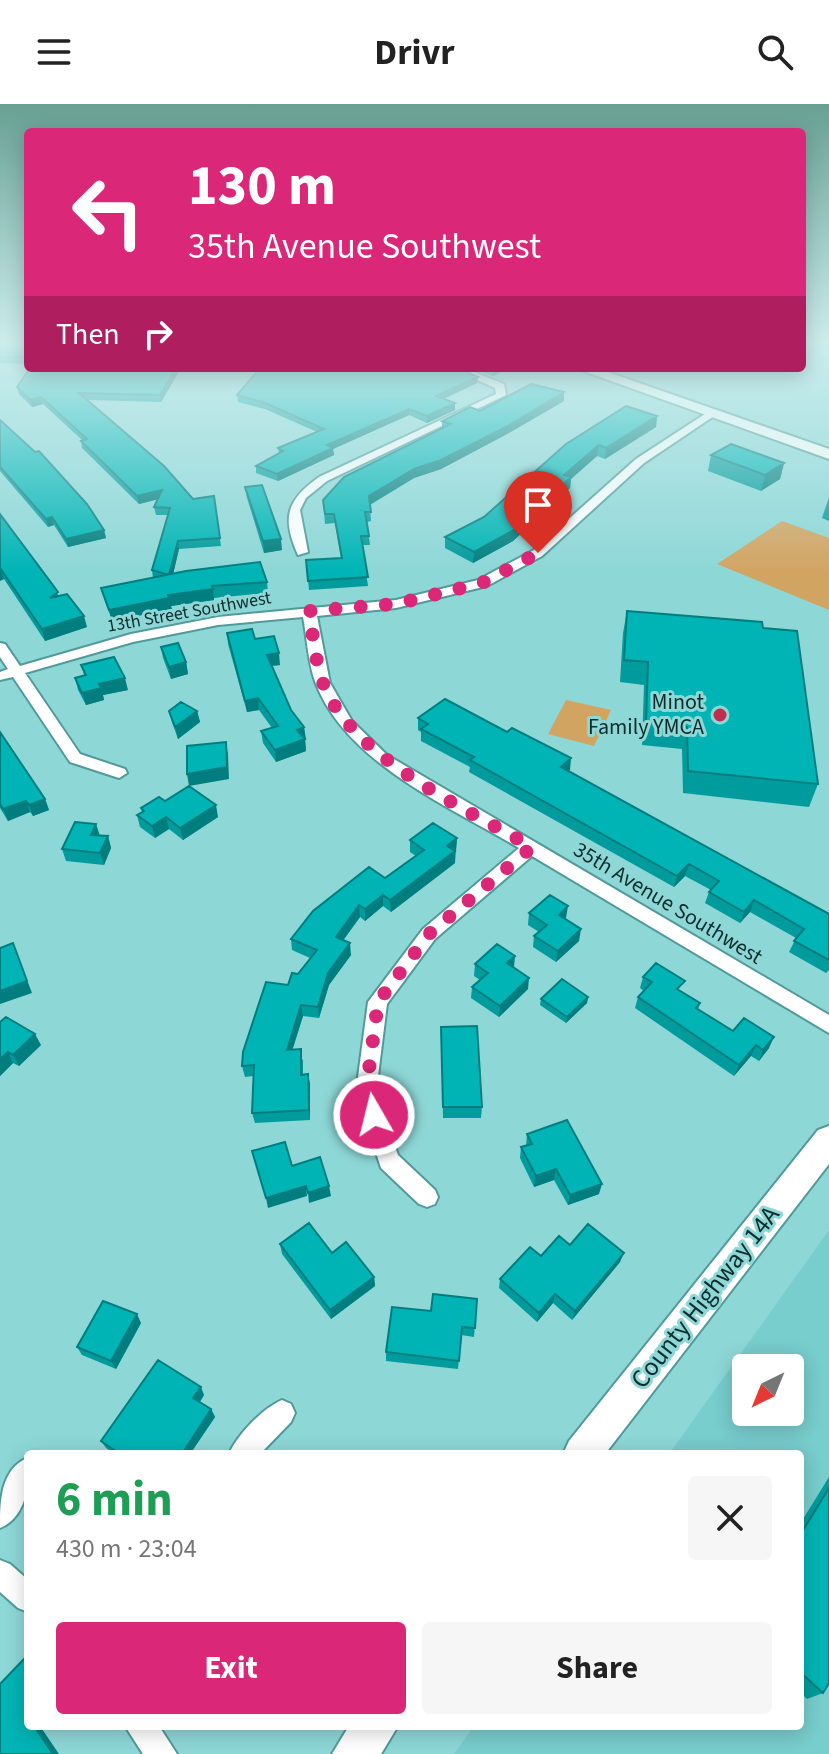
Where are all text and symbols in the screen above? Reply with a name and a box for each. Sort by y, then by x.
text: Drivr [374,27,455,78]
icon: menu [32,30,76,74]
icon: search [753,30,797,74]
text: 130 m [188,147,336,226]
icon: left [56,160,160,264]
text: 35th Avenue Southwest [188,221,541,272]
icon: right [136,312,180,356]
text: Then [56,313,120,356]
pin [504,471,572,553]
icon: arrive [516,483,560,527]
street label: 13th Street Southwest [105,585,273,639]
place label: Minot Family YMCA [588,686,705,743]
marker: Minot Family YMCA [711,706,729,724]
street label: 35th Avenue Southwest [567,834,769,973]
position arrow [332,1073,416,1157]
street label: County Highway 14A [622,1197,789,1396]
north arrow [732,1354,804,1426]
map controls [732,1354,804,1426]
text: 6 min [56,1466,173,1534]
button: close [688,1476,772,1560]
text: 430 m · 23:04 [56,1530,197,1567]
button: Exit [56,1622,406,1714]
button: Share [422,1622,772,1714]

